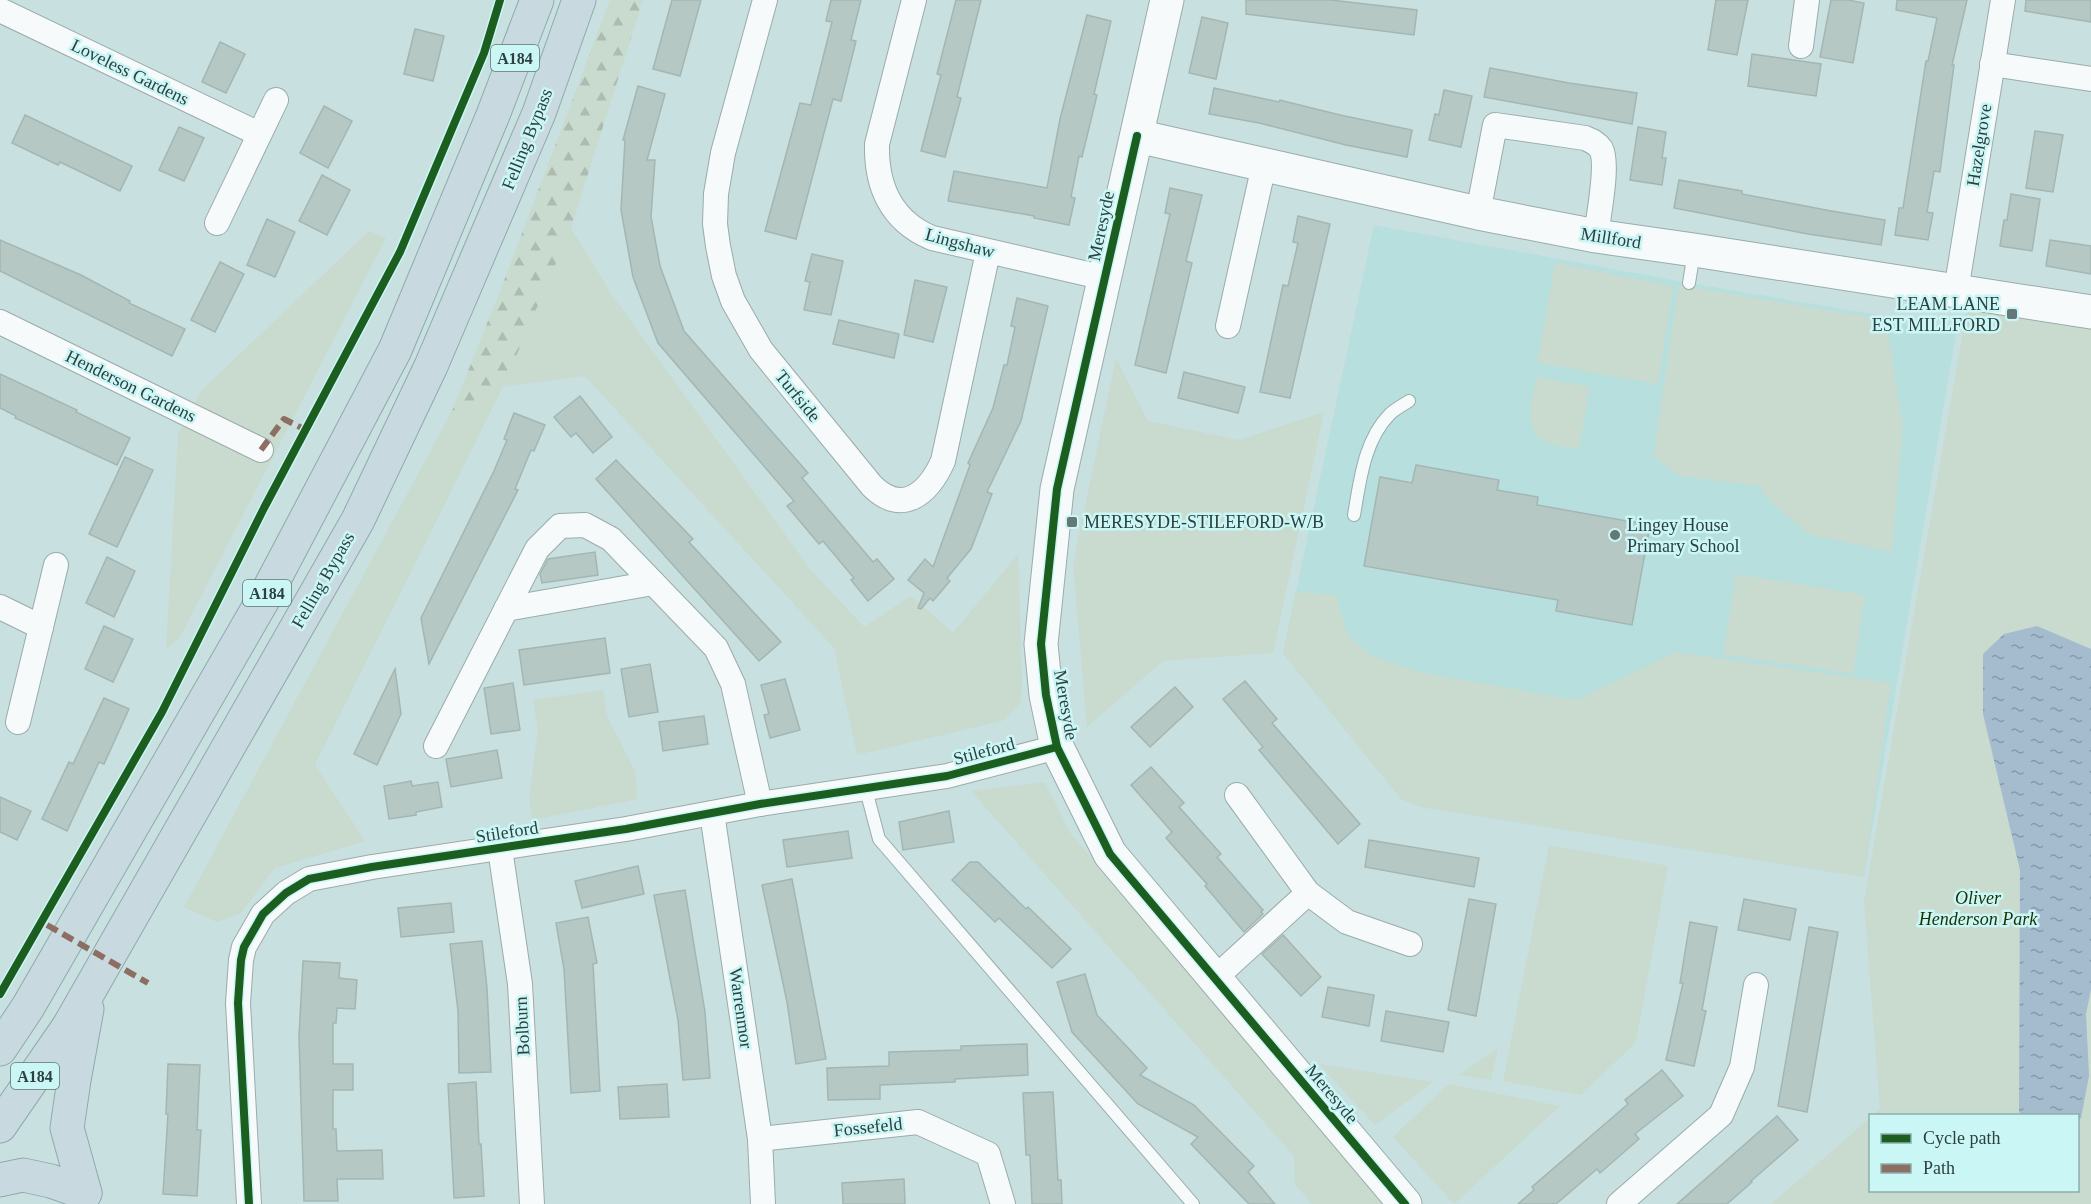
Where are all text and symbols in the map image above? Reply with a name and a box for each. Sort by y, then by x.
street label: Loveless Gardens [68,35,192,109]
road number: A184 [491,45,539,71]
street label: Felling Bypass [498,85,556,193]
street label: Hazelgrove [1963,102,1995,188]
street label: Meresyde [1084,189,1118,263]
street label: Millford [1579,223,1643,253]
street label: Lingshaw [923,224,997,262]
place label: LEAM LANE EST MILLFORD [1872,294,2000,335]
marker: LEAM LANE EST MILLFORD [2005,307,2019,321]
street label: Henderson Gardens [63,346,199,426]
street label: Turfside [771,366,825,426]
place label: MERESYDE-STILEFORD-W/B [1084,512,1324,532]
marker: MERESYDE-STILEFORD-W/B [1065,515,1079,529]
place label: Lingey House Primary School [1627,515,1740,556]
street label: Felling Bypass [287,528,359,632]
marker: Lingey House Primary School [1608,528,1622,542]
road number: A184 [243,580,291,606]
street label: Meresyde [1050,668,1082,742]
street label: Stileford [951,733,1017,769]
street label: Stileford [474,817,540,847]
park label: Oliver Henderson Park [1918,888,2038,929]
street label: Warrenmor [725,966,757,1050]
street label: Bolburn [510,996,534,1056]
street label: Meresyde [1302,1060,1362,1128]
road number: A184 [11,1063,59,1089]
street label: Fossefeld [833,1113,903,1141]
legend [1869,1114,2079,1192]
text: Cycle path [1923,1128,2000,1148]
text: Path [1923,1158,1955,1178]

